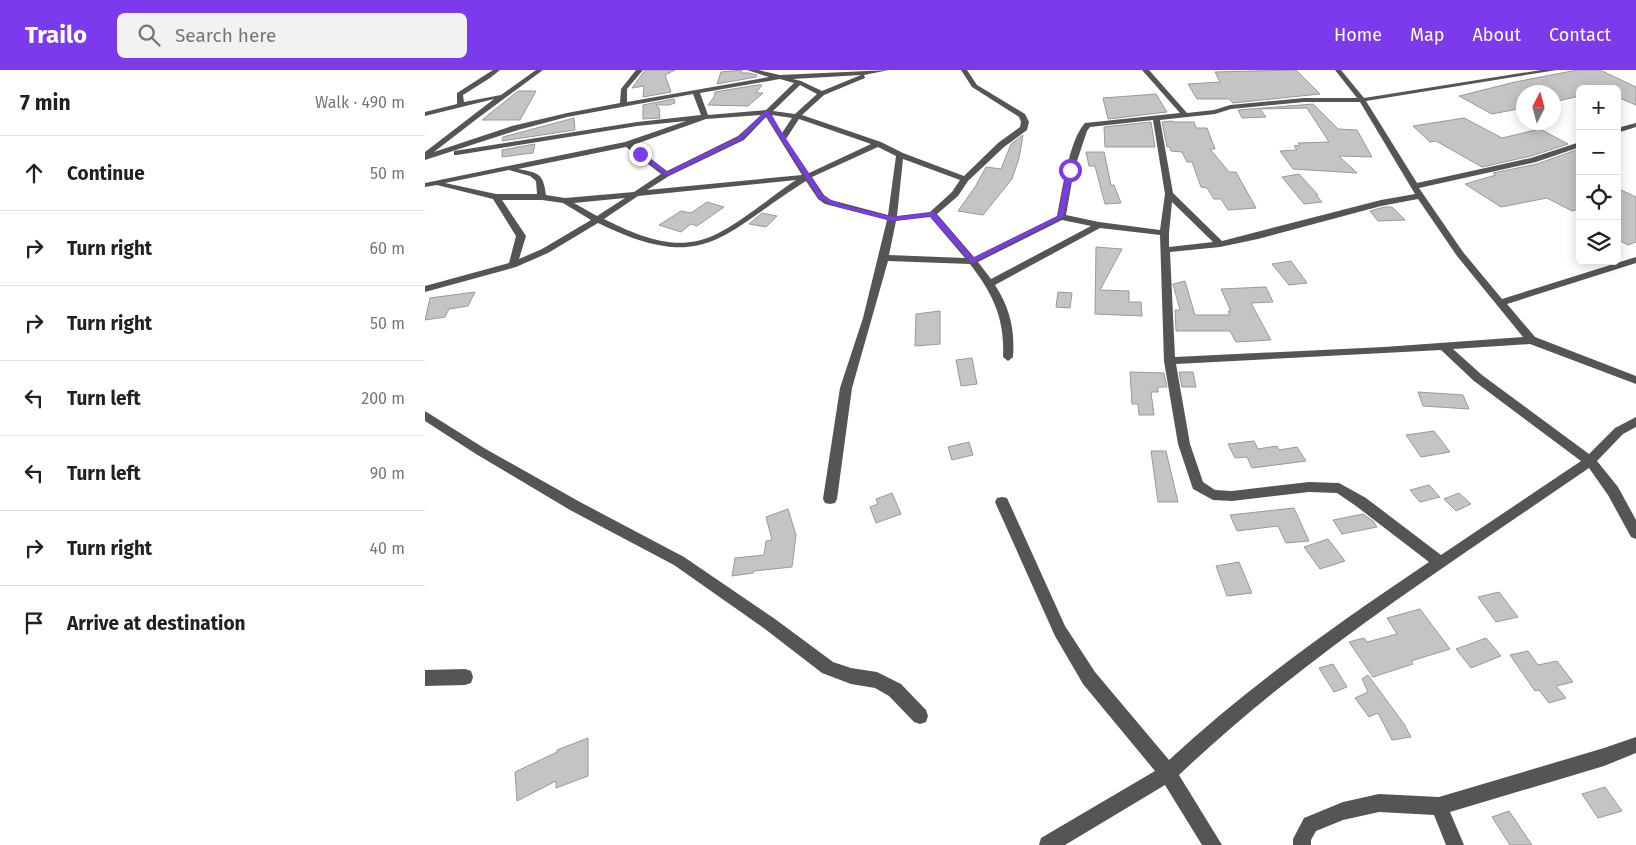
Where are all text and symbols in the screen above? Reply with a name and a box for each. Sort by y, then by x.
search box [117,13,467,58]
text: Trailo [25,21,87,49]
icon: search [135,21,163,49]
text: Search here [175,24,276,47]
text: Home [1334,24,1382,46]
text: Map [1410,24,1444,46]
text: About [1472,24,1521,46]
text: Contact [1549,24,1611,46]
north arrow [1516,85,1561,130]
map controls [1576,85,1621,265]
button: + [1576,85,1621,130]
text: 7 min [20,90,71,116]
text: Walk · 490 m [315,93,405,112]
button: − [1576,130,1621,175]
route end [629,143,652,166]
icon: ahead [20,159,48,187]
route start [1059,159,1082,182]
text: Continue [67,162,145,185]
text: 50 m [370,164,405,183]
button: locate [1576,175,1621,220]
button: layers [1576,220,1621,265]
icon: right [20,234,48,262]
text: Turn right [67,237,152,260]
text: 60 m [370,239,405,258]
icon: right [20,309,48,337]
text: Turn right [67,312,152,335]
text: 50 m [370,314,405,333]
icon: left [20,384,48,412]
text: Turn left [67,387,141,410]
text: 200 m [361,389,405,408]
icon: left [20,459,48,487]
text: Turn left [67,462,141,485]
text: 90 m [370,464,405,483]
icon: right [20,534,48,562]
text: Turn right [67,537,152,560]
text: 40 m [370,539,405,558]
icon: arrive [20,609,48,637]
text: Arrive at destination [67,612,246,635]

